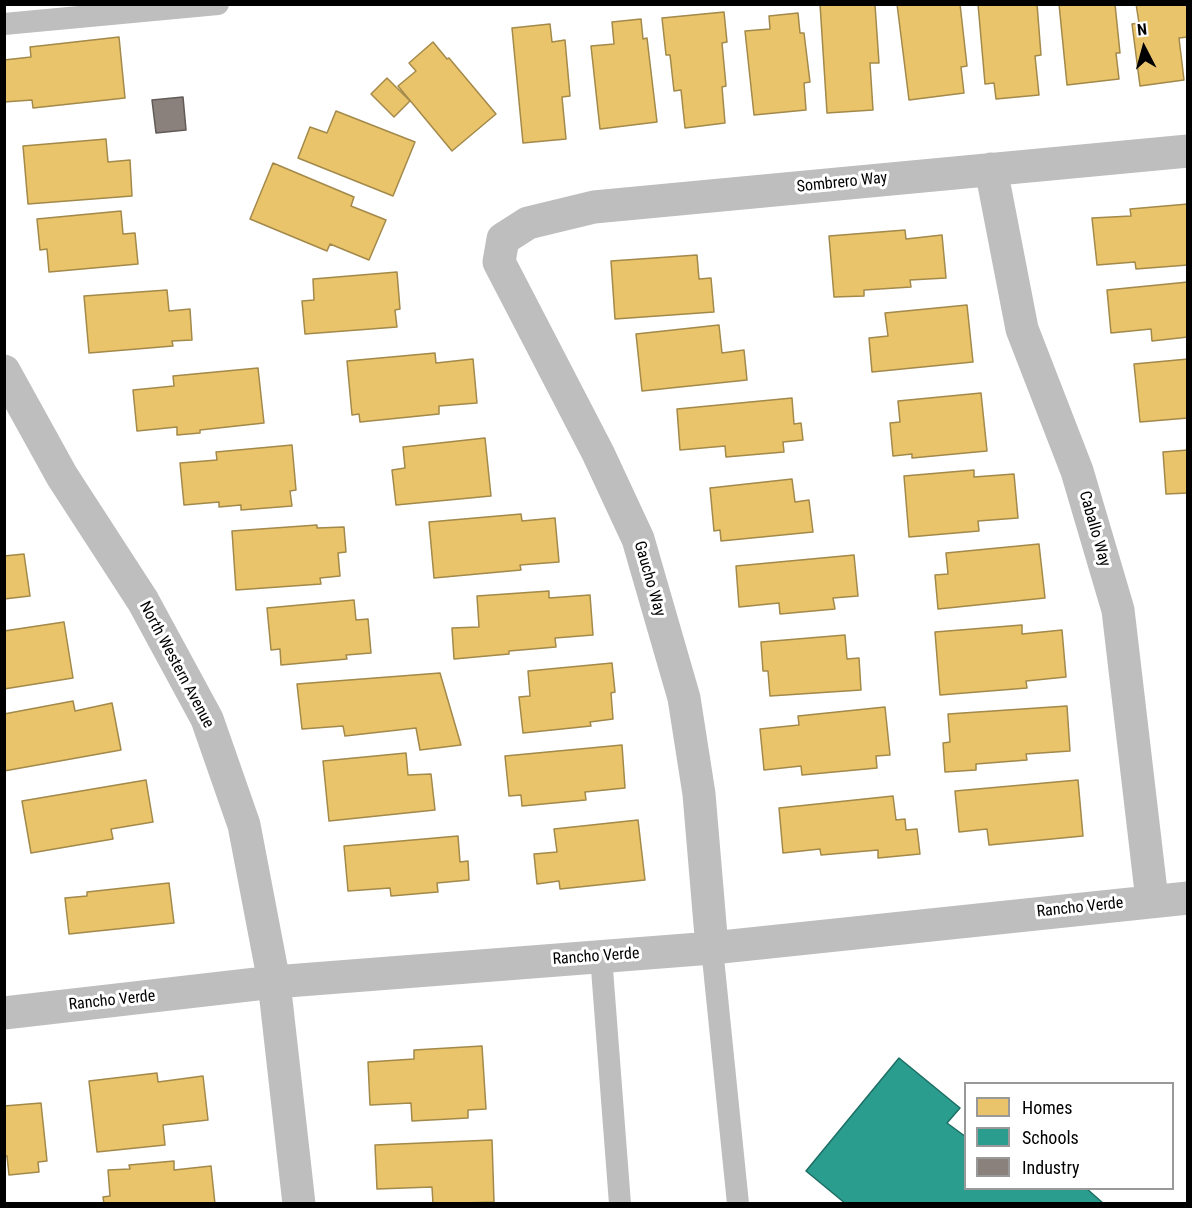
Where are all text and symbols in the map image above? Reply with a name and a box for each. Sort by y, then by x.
north arrow [1114,18,1174,78]
text: N [1136,20,1148,40]
street label: Sombrero Way [796,169,888,197]
street label: Caballo Way [1074,489,1114,569]
street label: Gaucho Way [629,539,669,619]
street label: North Western Avenue [135,598,217,732]
street label: Rancho Verde [1036,894,1124,922]
street label: Rancho Verde [552,944,640,970]
street label: Rancho Verde [68,987,156,1015]
legend [964,1082,1174,1190]
text: Homes [1022,1097,1072,1118]
text: Schools [1022,1127,1079,1148]
text: Industry [1022,1157,1080,1178]

